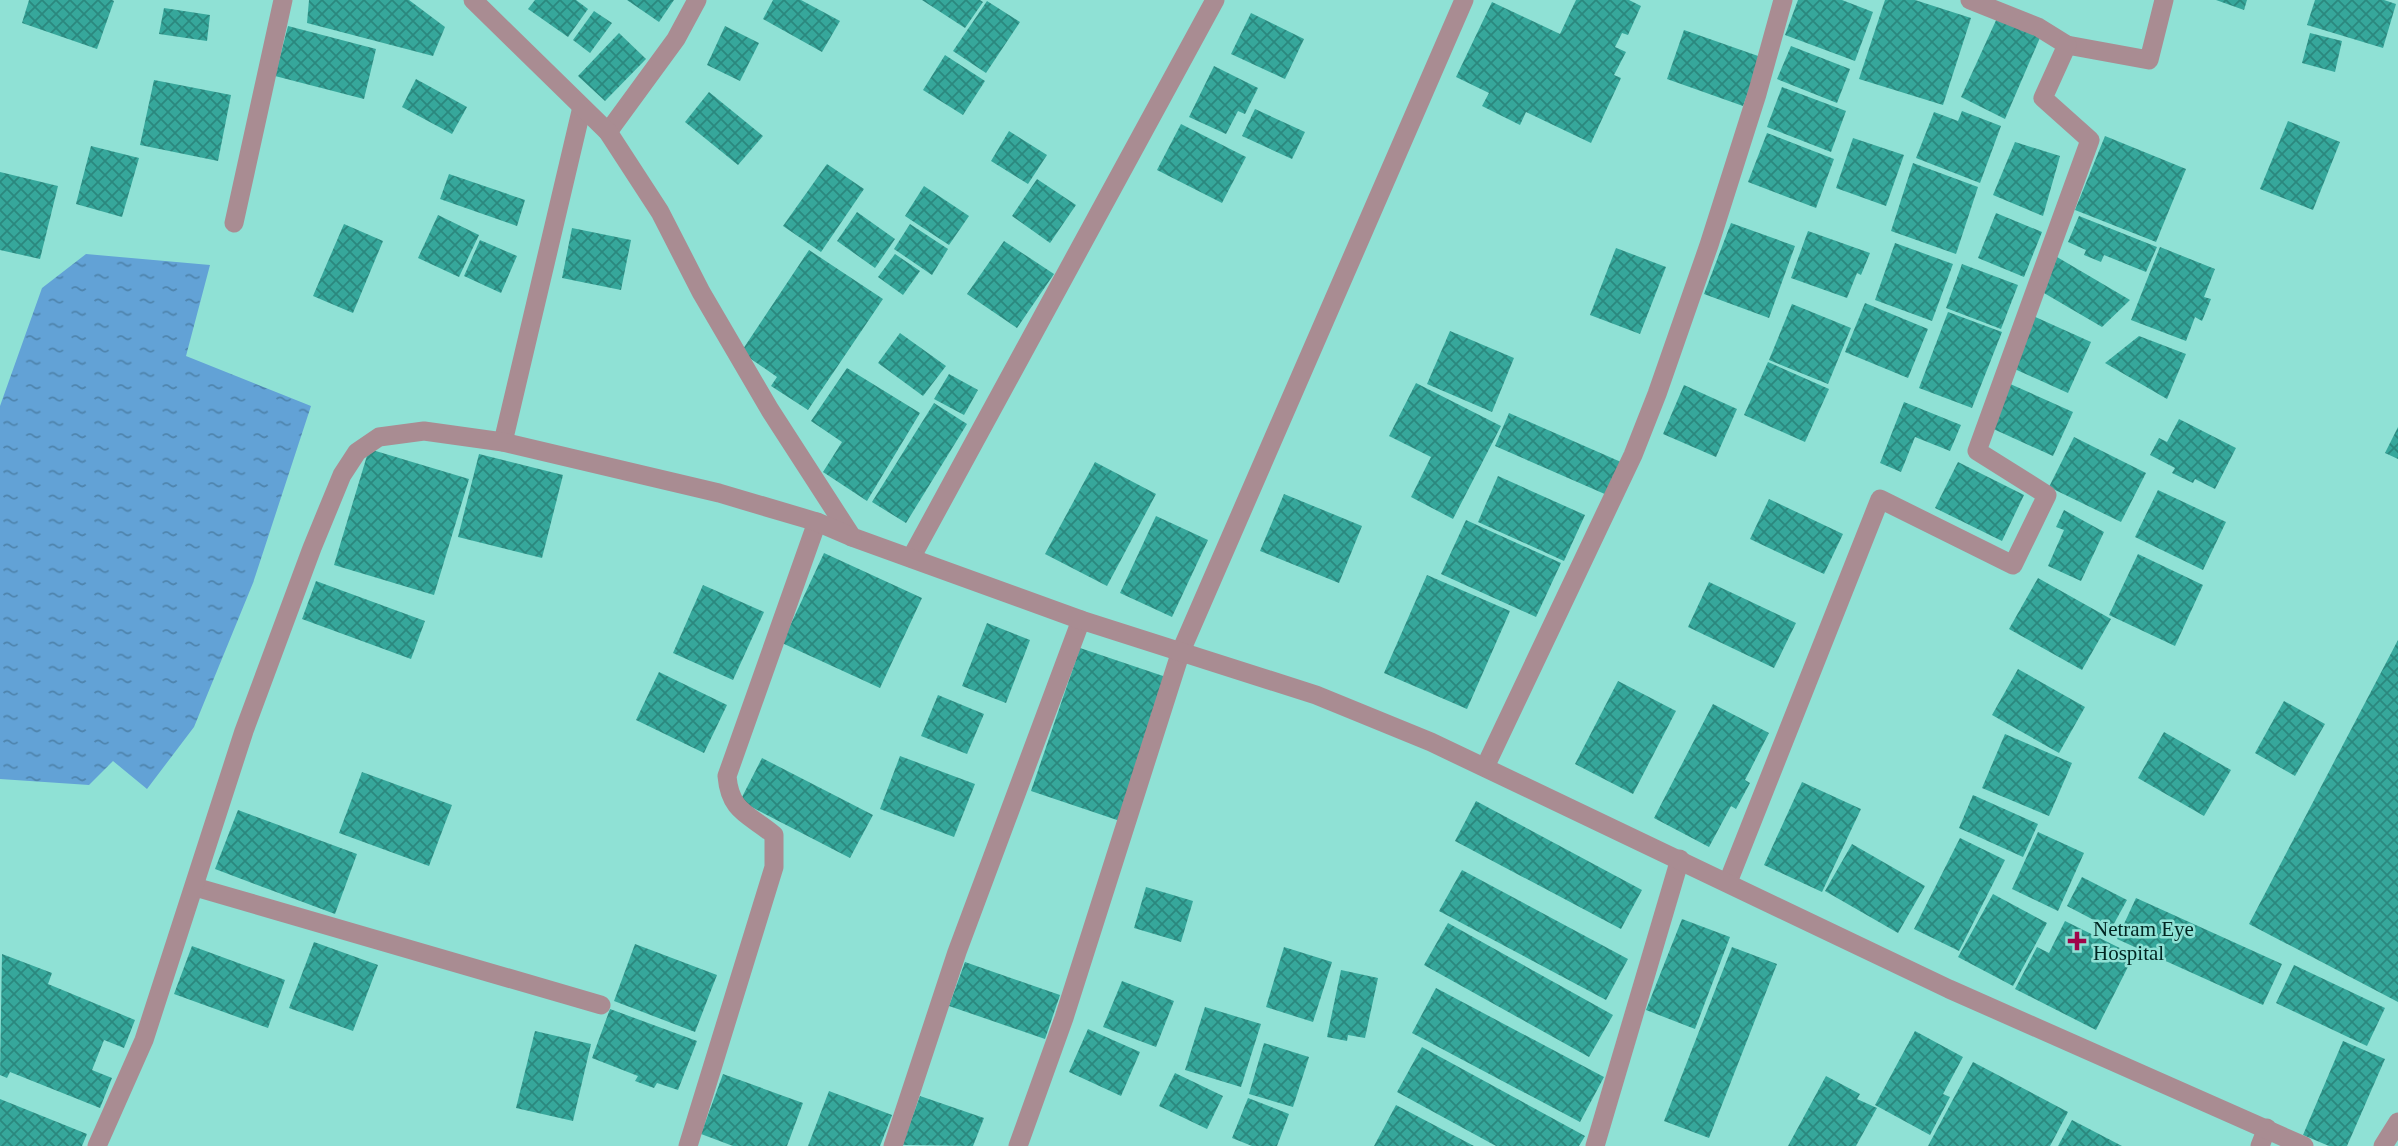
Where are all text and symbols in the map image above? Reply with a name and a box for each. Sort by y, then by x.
place label: Netram Eye Hospital [2093,917,2194,965]
marker: Netram Eye Hospital [2067,931,2087,951]

